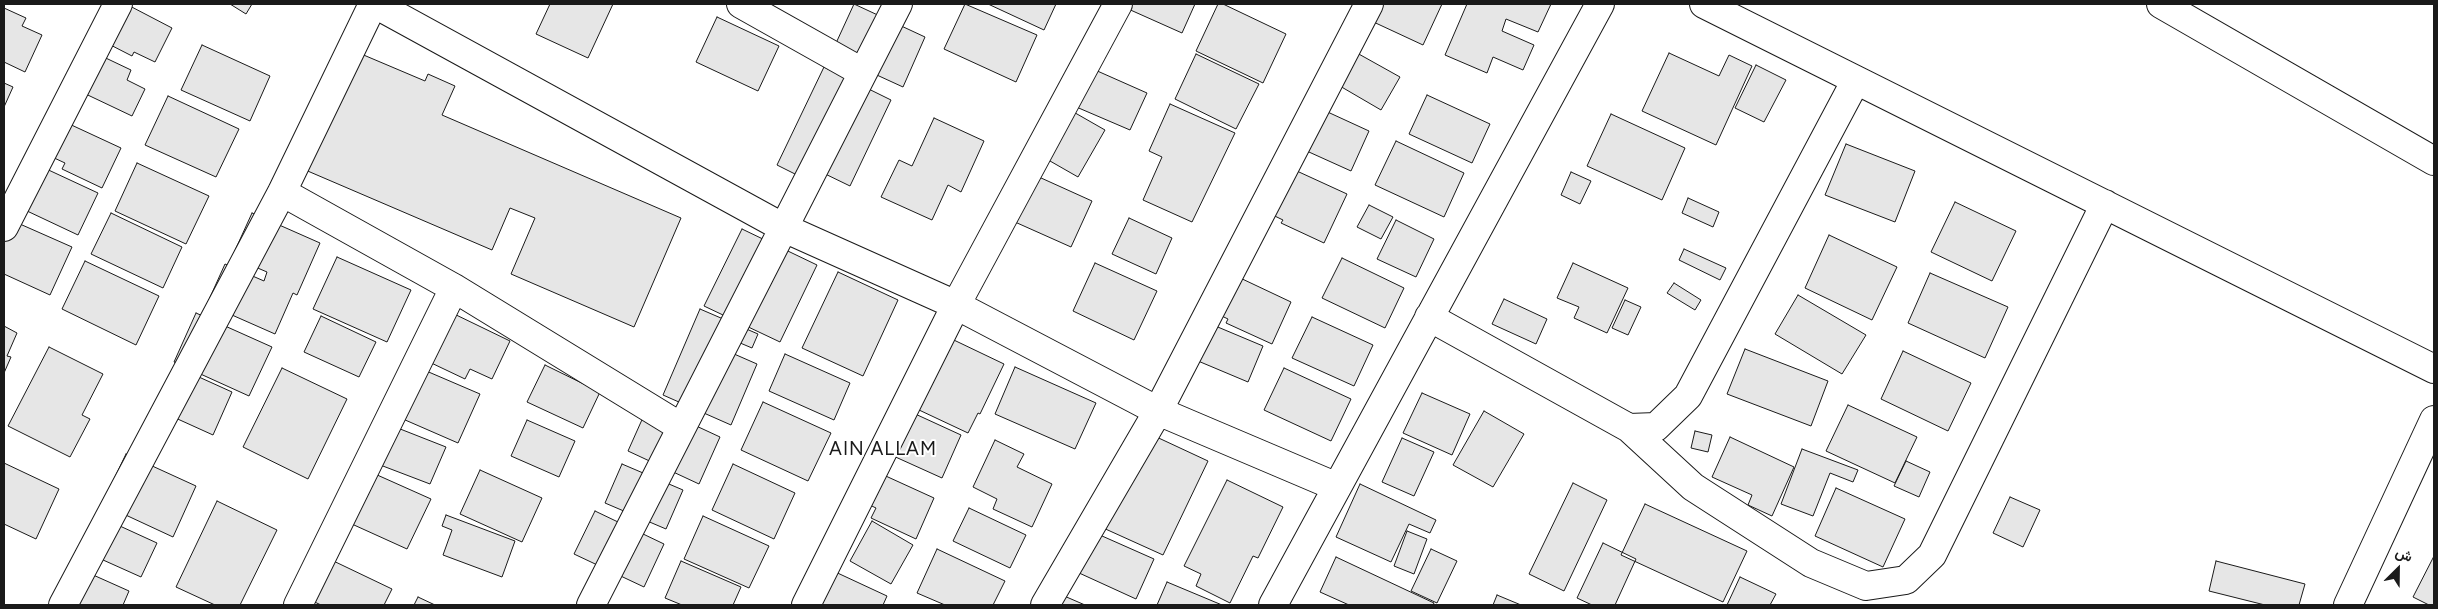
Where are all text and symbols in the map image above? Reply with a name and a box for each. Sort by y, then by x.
district label: AIN ALLAM [828,438,938,460]
north arrow [2373,544,2423,594]
text: ش [2393,544,2415,566]

